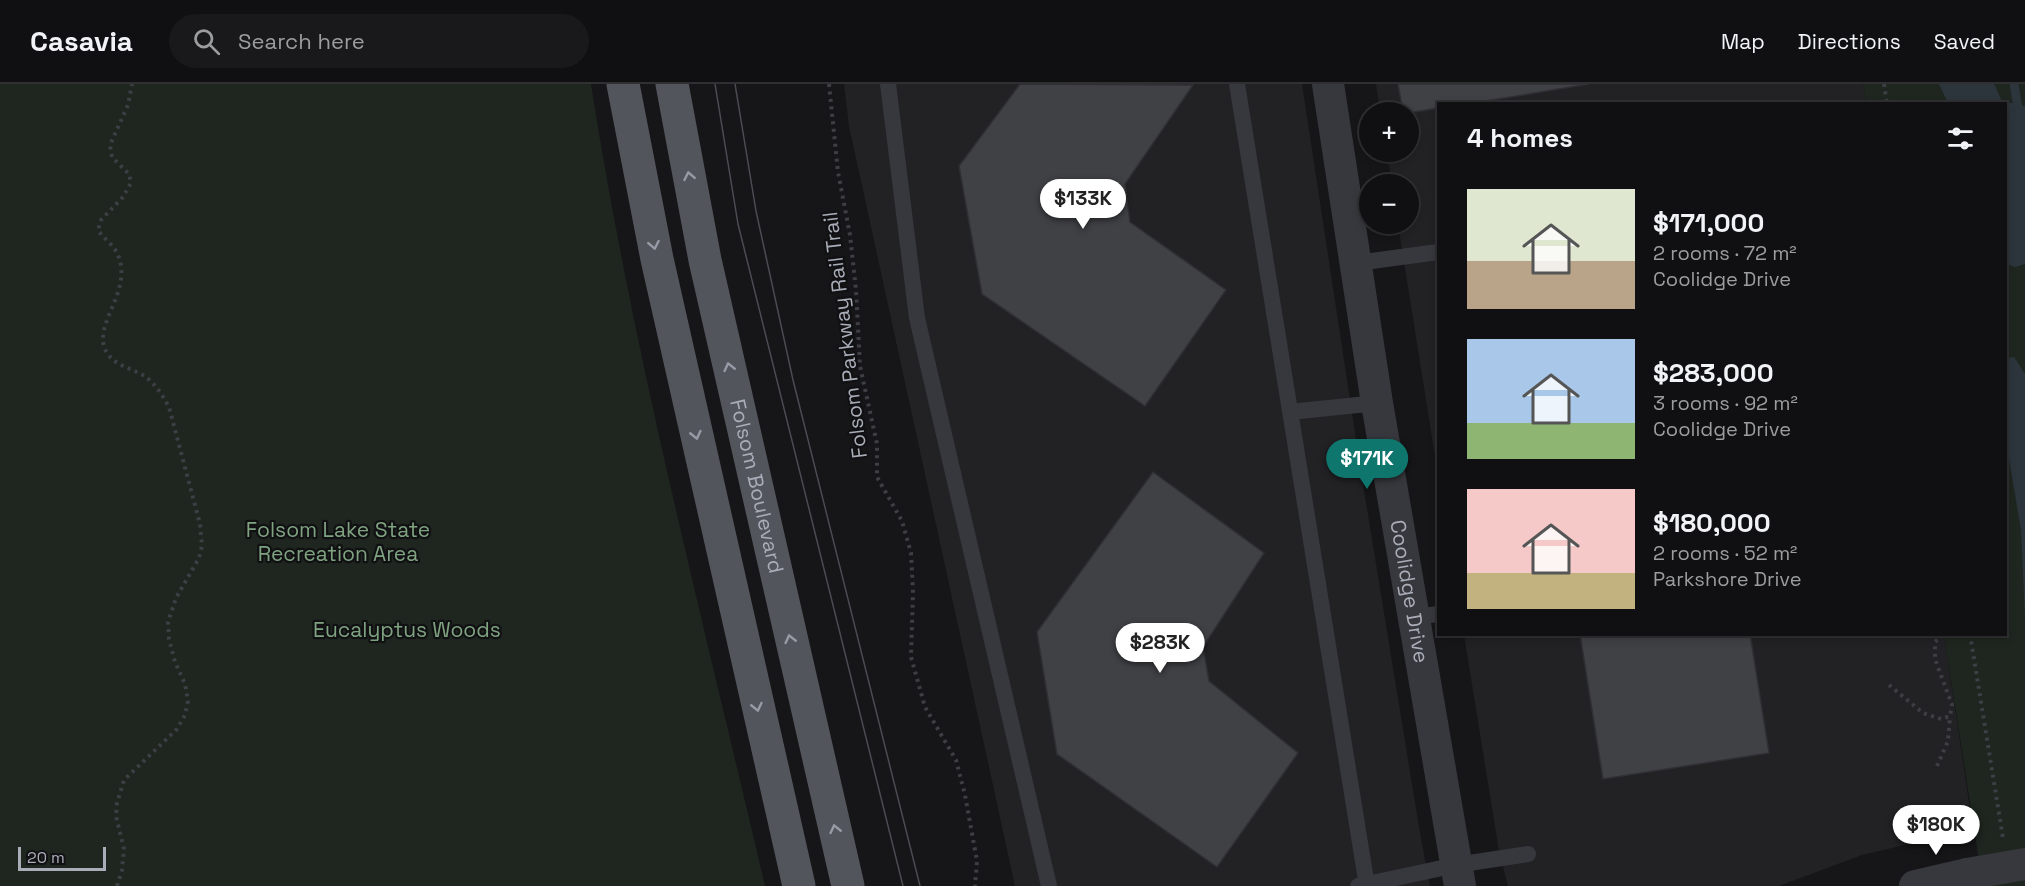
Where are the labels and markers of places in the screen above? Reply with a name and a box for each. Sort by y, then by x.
pin: $133K [1041,179,1125,230]
pin: $171K [1325,439,1409,490]
pin: $283K [1118,623,1202,674]
pin: $180K [1894,805,1978,856]

